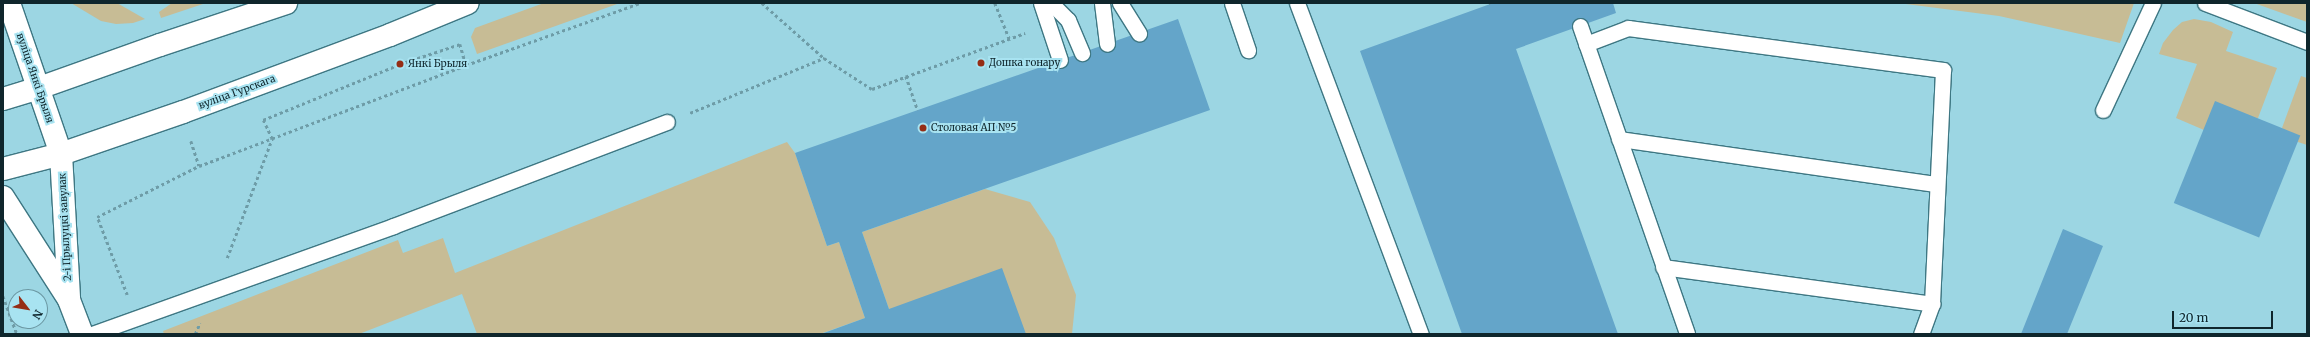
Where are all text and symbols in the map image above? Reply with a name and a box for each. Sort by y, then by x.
street label: вуліца Янкі Брыля [14,31,56,125]
place label: Дошка гонару [989,57,1060,69]
place label: Янкі Брыля [408,58,467,70]
marker: Дошка гонару [976,58,986,68]
marker: Янкі Брыля [395,59,405,69]
street label: вуліца Гурскага [197,73,277,111]
place label: Столовая АП №5 [931,122,1016,134]
marker: Столовая АП №5 [918,123,928,133]
street label: 2-і Прылуцкі завулак [56,173,74,281]
north arrow [8,289,48,329]
scale bar [2174,303,2275,329]
text: N [29,307,46,322]
text: 20 m [2179,310,2208,325]

